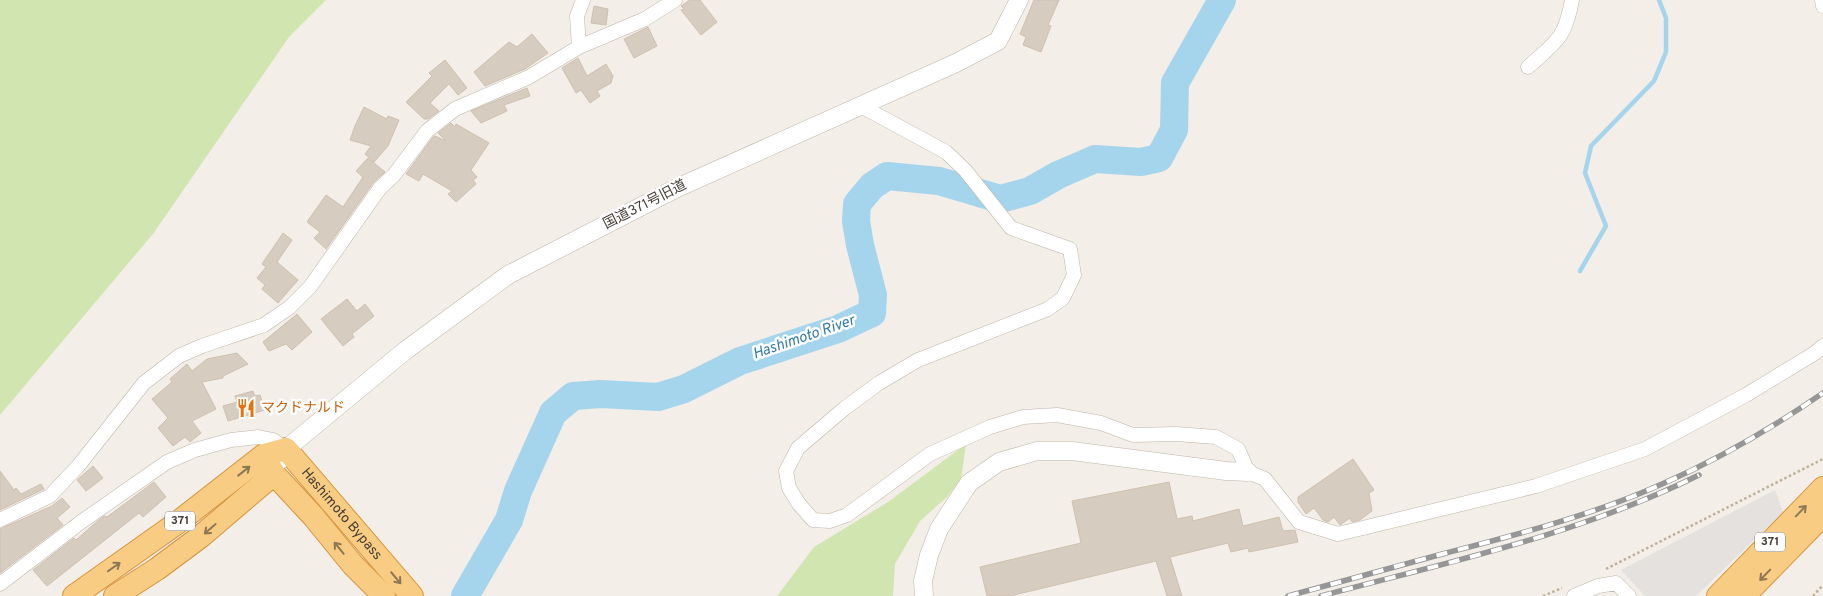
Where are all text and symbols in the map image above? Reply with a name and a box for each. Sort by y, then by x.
street label: 国道371号旧道 [601,177,689,233]
water label: Hashimoto River [750,311,859,364]
restaurant icon: マクドナルド [235,397,257,419]
place label: マクドナルド [261,400,345,417]
street label: Hashimoto Bypass [298,464,386,563]
one-way arrow [237,465,250,476]
one-way arrow [1794,505,1807,517]
road number: 371 [165,512,195,530]
one-way arrow [204,523,217,534]
road number: 371 [1755,532,1785,552]
one-way arrow [333,541,344,554]
one-way arrow [106,562,120,572]
one-way arrow [1759,568,1771,580]
one-way arrow [391,571,402,584]

